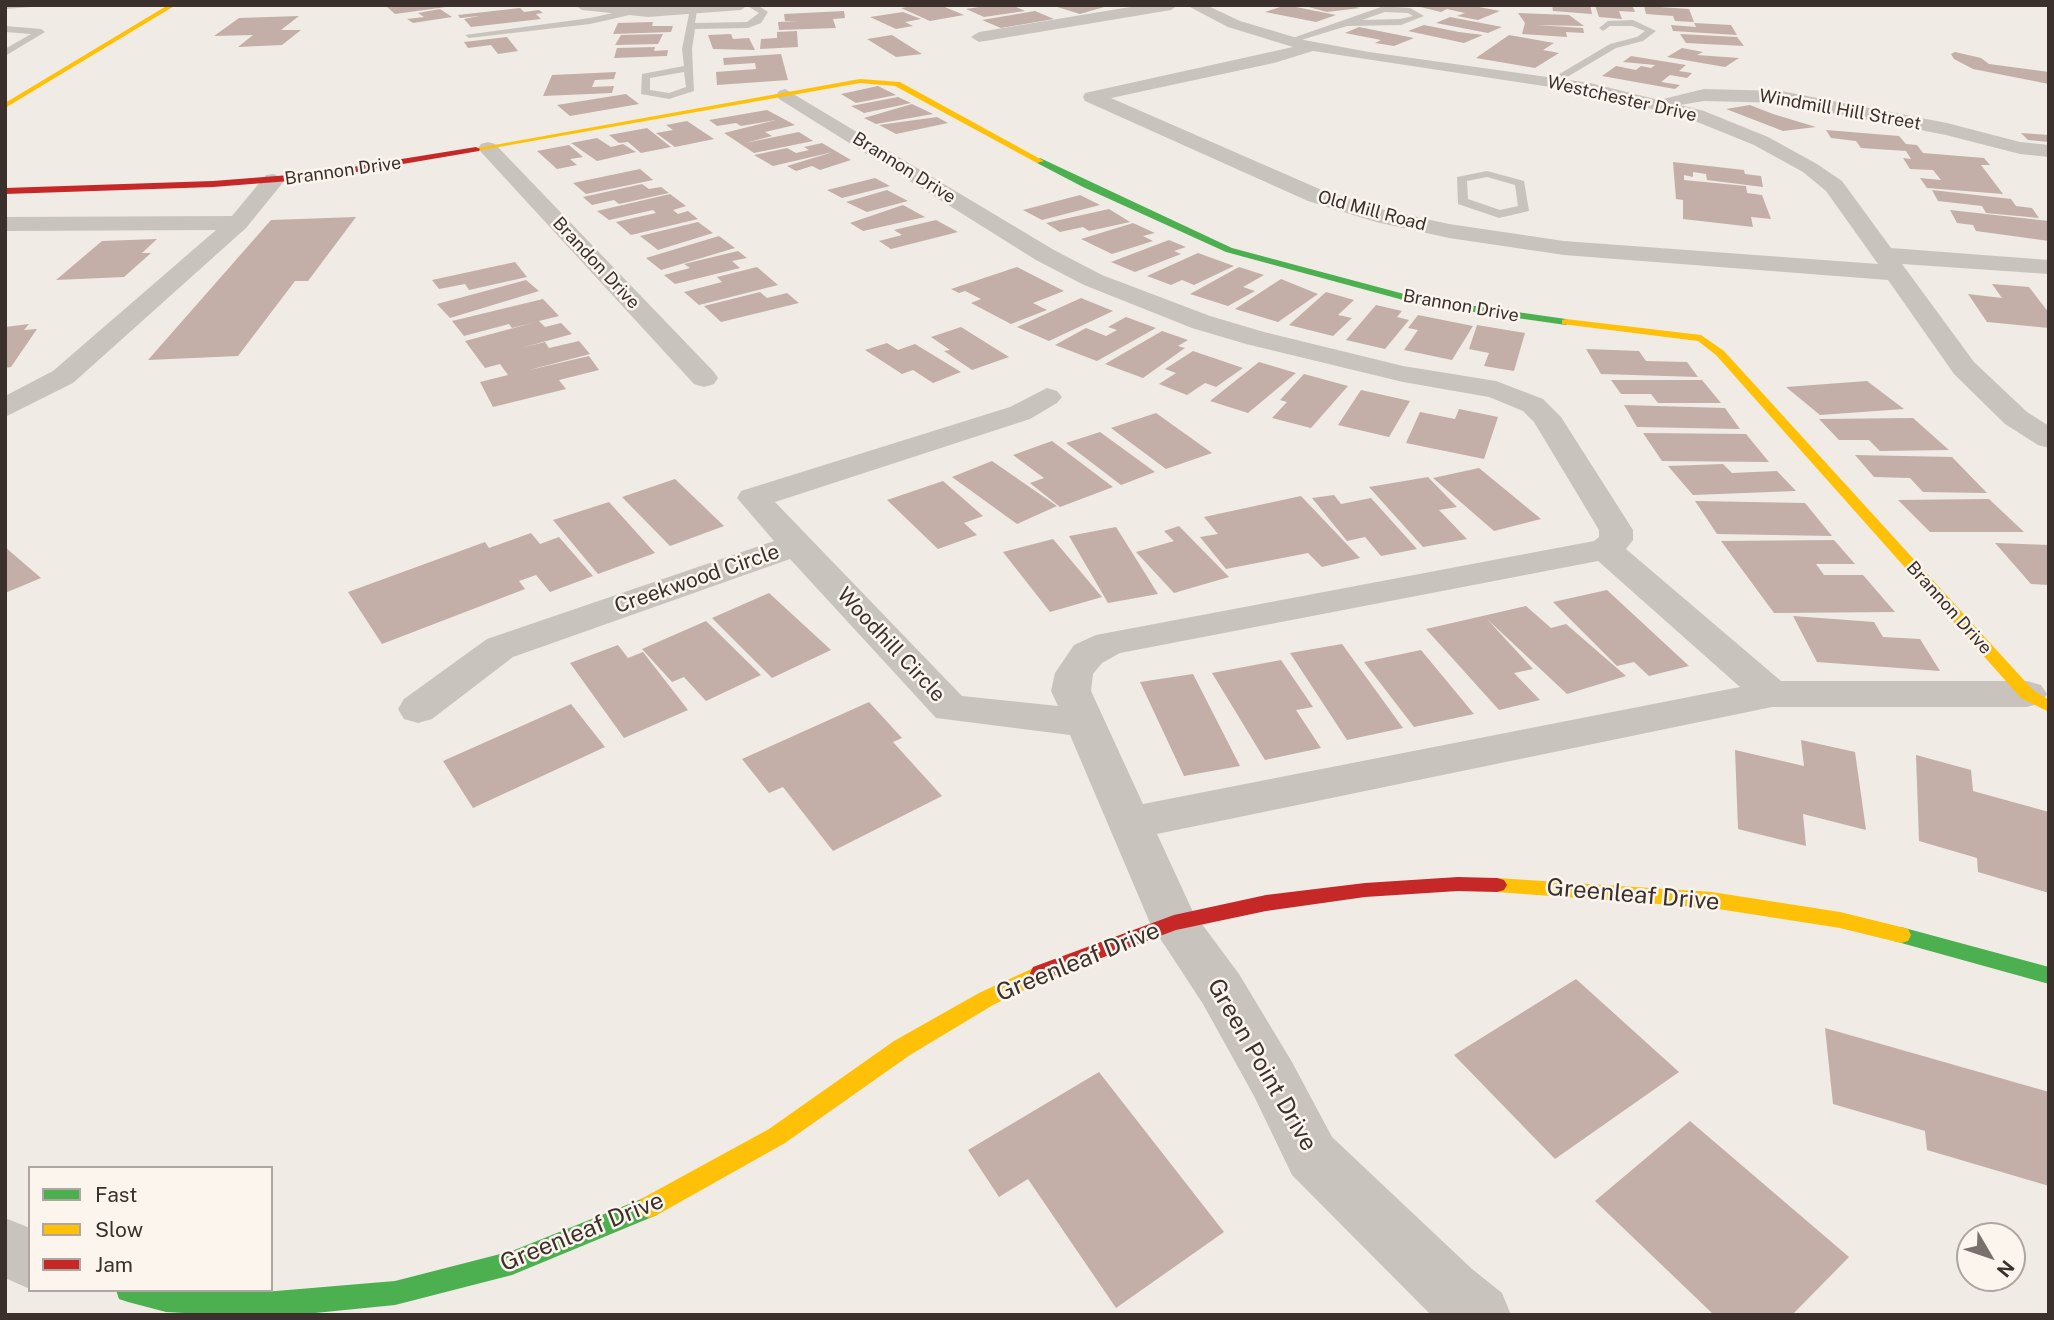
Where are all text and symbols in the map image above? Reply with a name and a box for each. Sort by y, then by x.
street label: Westchester Drive [1545,71,1699,127]
street label: Windmill Hill Street [1757,85,1923,135]
street label: Brannon Drive [848,128,960,208]
street label: Brannon Drive [283,152,403,190]
street label: Old Mill Road [1315,186,1429,236]
street label: Brandon Drive [548,213,644,313]
street label: Brannon Drive [1401,285,1521,327]
street label: Creekwood Circle [611,539,783,619]
street label: Brannon Drive [1902,557,1996,659]
street label: Woodhill Circle [832,583,950,707]
street label: Greenleaf Drive [1545,873,1721,917]
street label: Greenleaf Drive [992,916,1164,1008]
street label: Green Point Drive [1201,974,1323,1156]
legend [28,1166,273,1292]
text: Fast [95,1182,137,1207]
street label: Greenleaf Drive [496,1186,668,1278]
text: Slow [95,1217,143,1242]
north arrow [1956,1222,2026,1292]
text: Jam [95,1252,133,1277]
text: N [1993,1256,2019,1282]

